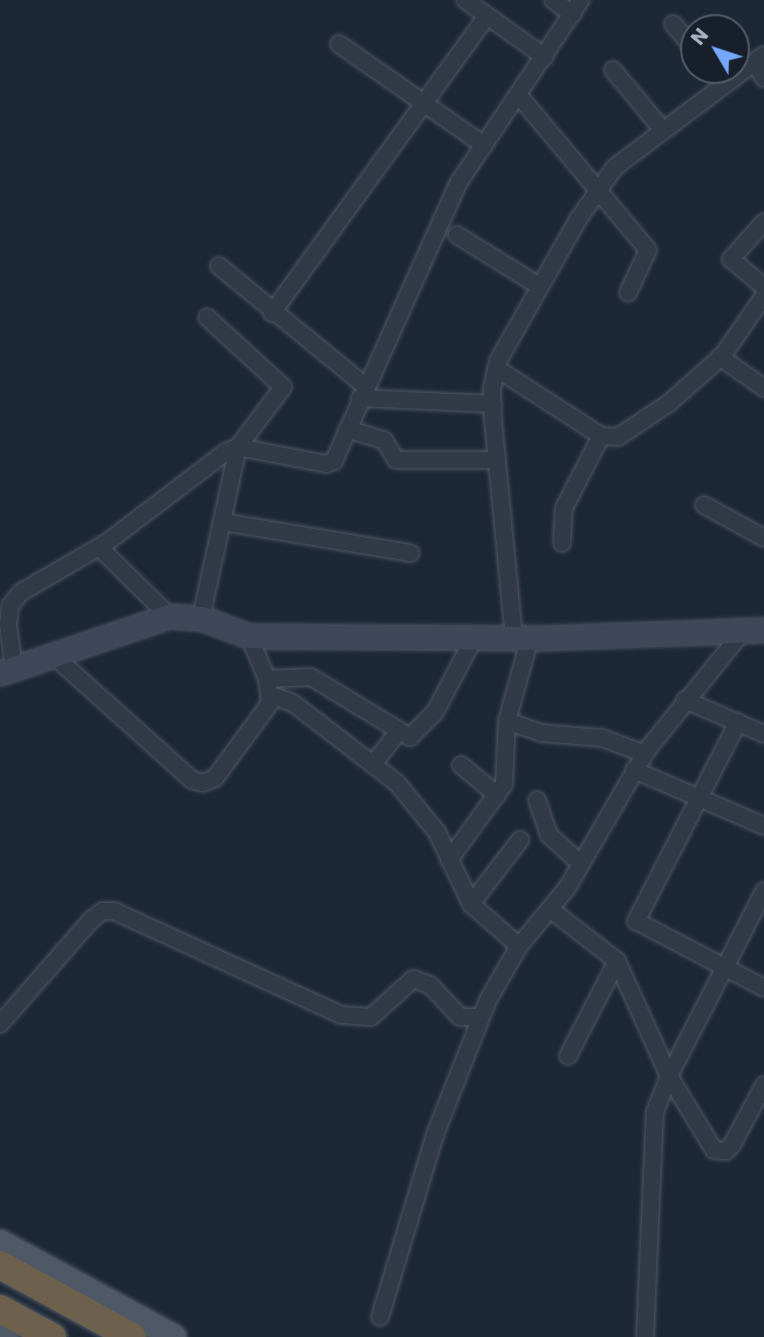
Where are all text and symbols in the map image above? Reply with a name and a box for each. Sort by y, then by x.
north arrow [680,14,750,84]
text: N [685,23,715,51]

